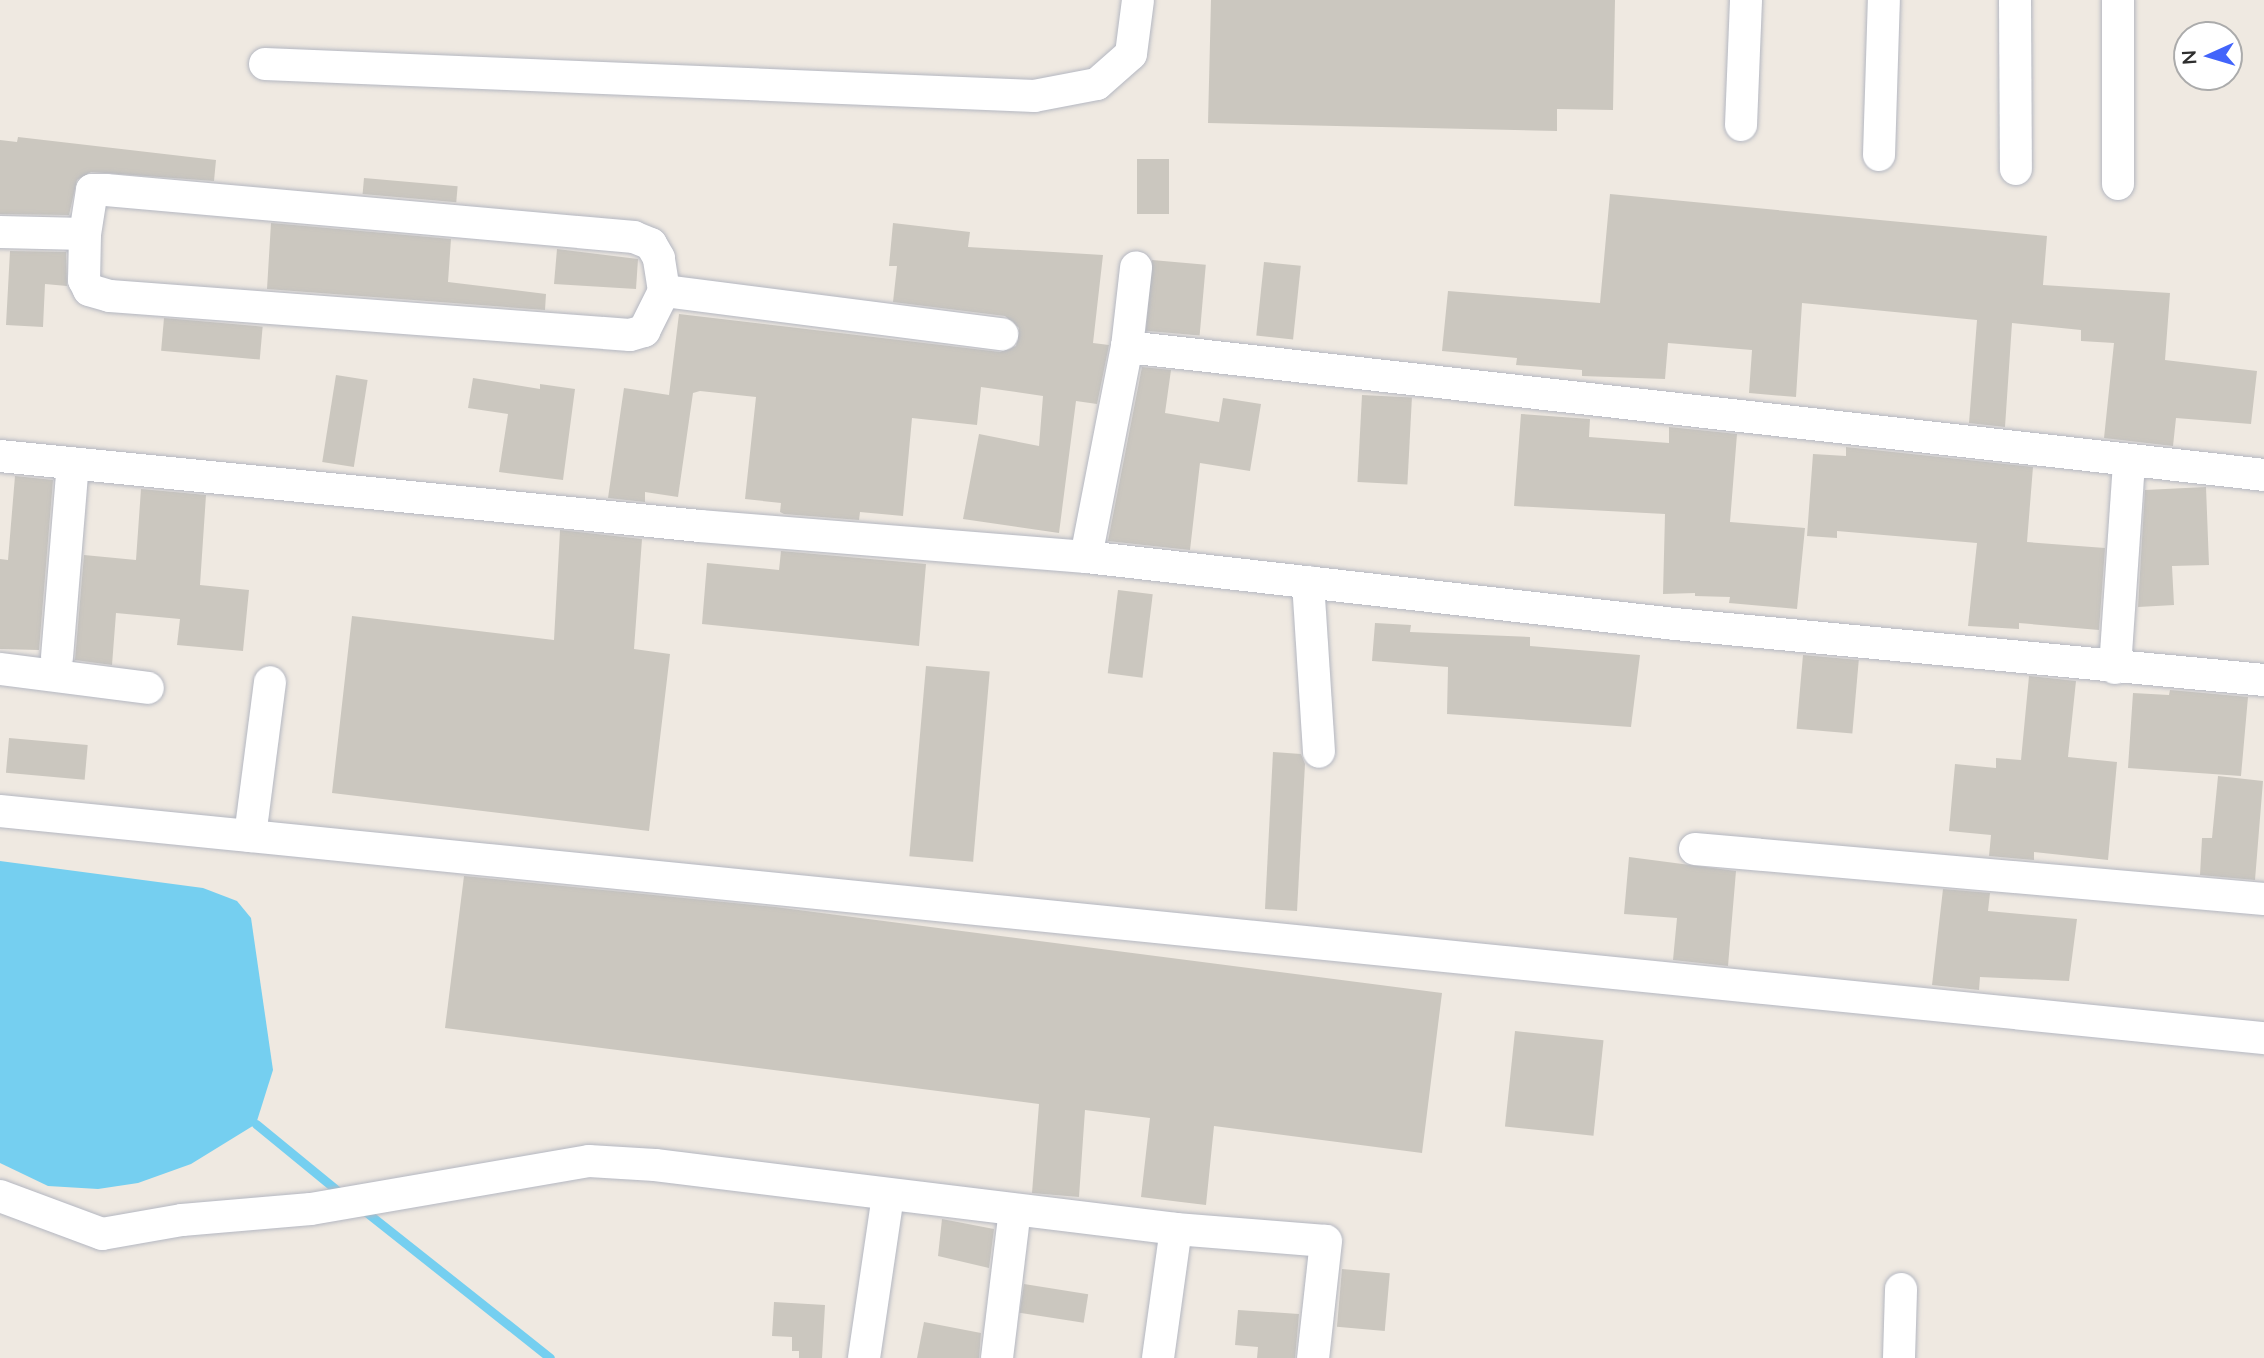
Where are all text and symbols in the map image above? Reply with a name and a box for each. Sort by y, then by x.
north arrow [2173,21,2243,91]
text: N [2177,49,2201,65]

